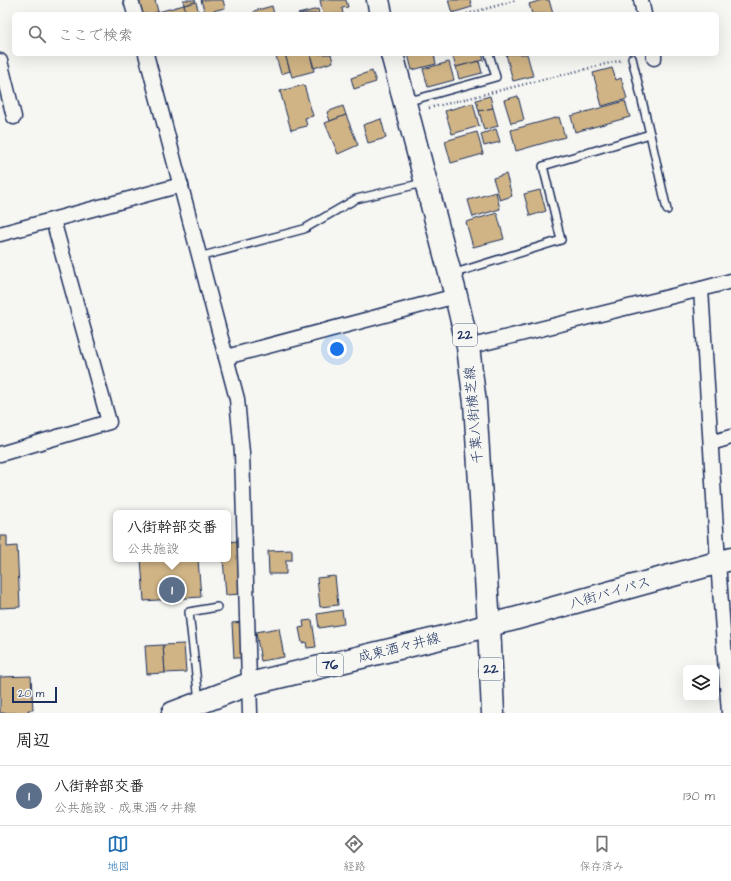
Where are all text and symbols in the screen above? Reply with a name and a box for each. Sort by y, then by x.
search box [12,12,719,56]
icon: search [26,23,48,45]
text: ここで検索 [58,25,133,46]
road number: 22 [453,324,477,346]
your location [327,339,347,359]
street label: 千葉八街横芝線 [460,365,488,465]
popup [113,510,231,562]
text: 八街幹部交番 [127,517,217,538]
text: 公共施設 [127,540,179,558]
street label: 八街バイパス [567,572,653,614]
pin: 1 [159,575,185,605]
street label: 成東酒々井線 [356,628,442,668]
road number: 76 [317,654,343,676]
road number: 22 [479,658,503,680]
map controls [683,665,719,701]
button: layers [683,665,719,701]
scale bar [12,685,57,704]
text: 20 m [18,686,44,701]
text: 周辺 [16,729,50,753]
text: 八街幹部交番 [54,776,144,797]
text: 1 [28,787,30,805]
text: 130 m [683,787,715,805]
text: 公共施設 · 成東酒々井線 [54,799,196,817]
tab: 地図 [107,833,129,874]
tab: 経路 [343,833,365,874]
tab: 保存済み [580,833,624,874]

